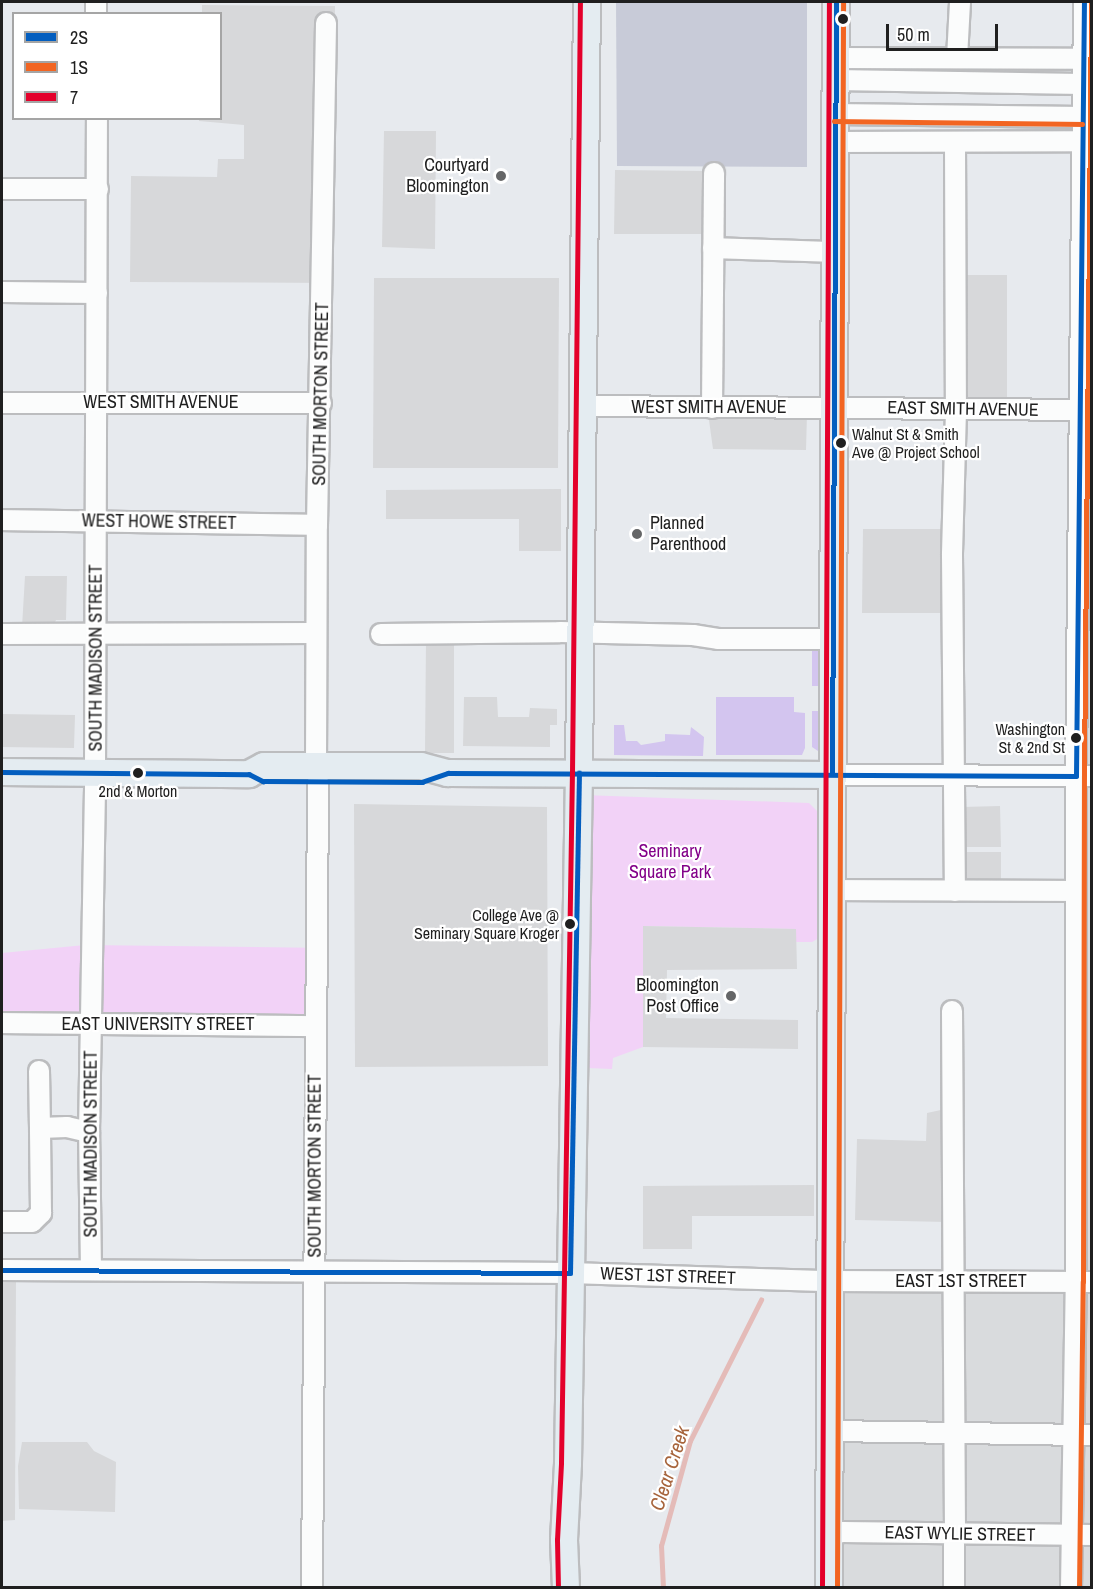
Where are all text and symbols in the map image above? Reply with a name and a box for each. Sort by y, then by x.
legend [12,12,222,120]
scale bar [889,12,1002,50]
unlabelled marker [837,13,849,25]
text: 50 m [897,22,930,47]
text: 2S [70,25,88,50]
text: 1S [70,55,88,80]
text: 7 [70,85,78,110]
place label: Courtyard Bloomington [406,155,489,198]
marker: Courtyard Bloomington [494,169,508,183]
street label: SOUTH MORTON STREET [309,302,333,486]
street label: WEST SMITH AVENUE [83,391,239,413]
street label: WEST SMITH AVENUE [631,396,787,418]
street label: EAST SMITH AVENUE [887,397,1039,421]
place label: Walnut St & Smith Ave @ Project School [852,424,980,462]
marker: Walnut St & Smith Ave @ Project School [835,437,847,449]
street label: WEST HOWE STREET [81,510,237,534]
place label: Planned Parenthood [650,513,726,556]
marker: Planned Parenthood [628,525,646,543]
street label: SOUTH MADISON STREET [85,565,107,751]
place label: Washington St & 2nd St [995,719,1065,757]
marker: Washington St & 2nd St [1070,732,1082,744]
marker: 2nd & Morton [132,767,144,779]
place label: 2nd & Morton [99,781,177,801]
park label: Seminary Square Park [629,841,711,884]
place label: College Ave @ Seminary Square Kroger [414,905,559,943]
marker: College Ave @ Seminary Square Kroger [564,918,576,930]
place label: Bloomington Post Office [636,975,719,1018]
marker: Bloomington Post Office [724,989,738,1003]
street label: EAST UNIVERSITY STREET [61,1013,255,1035]
street label: SOUTH MADISON STREET [80,1051,102,1237]
street label: SOUTH MORTON STREET [304,1074,326,1258]
street label: WEST 1ST STREET [600,1263,736,1289]
street label: EAST 1ST STREET [895,1270,1027,1292]
water label: Clear Creek [644,1423,694,1513]
street label: EAST WYLIE STREET [884,1522,1036,1546]

